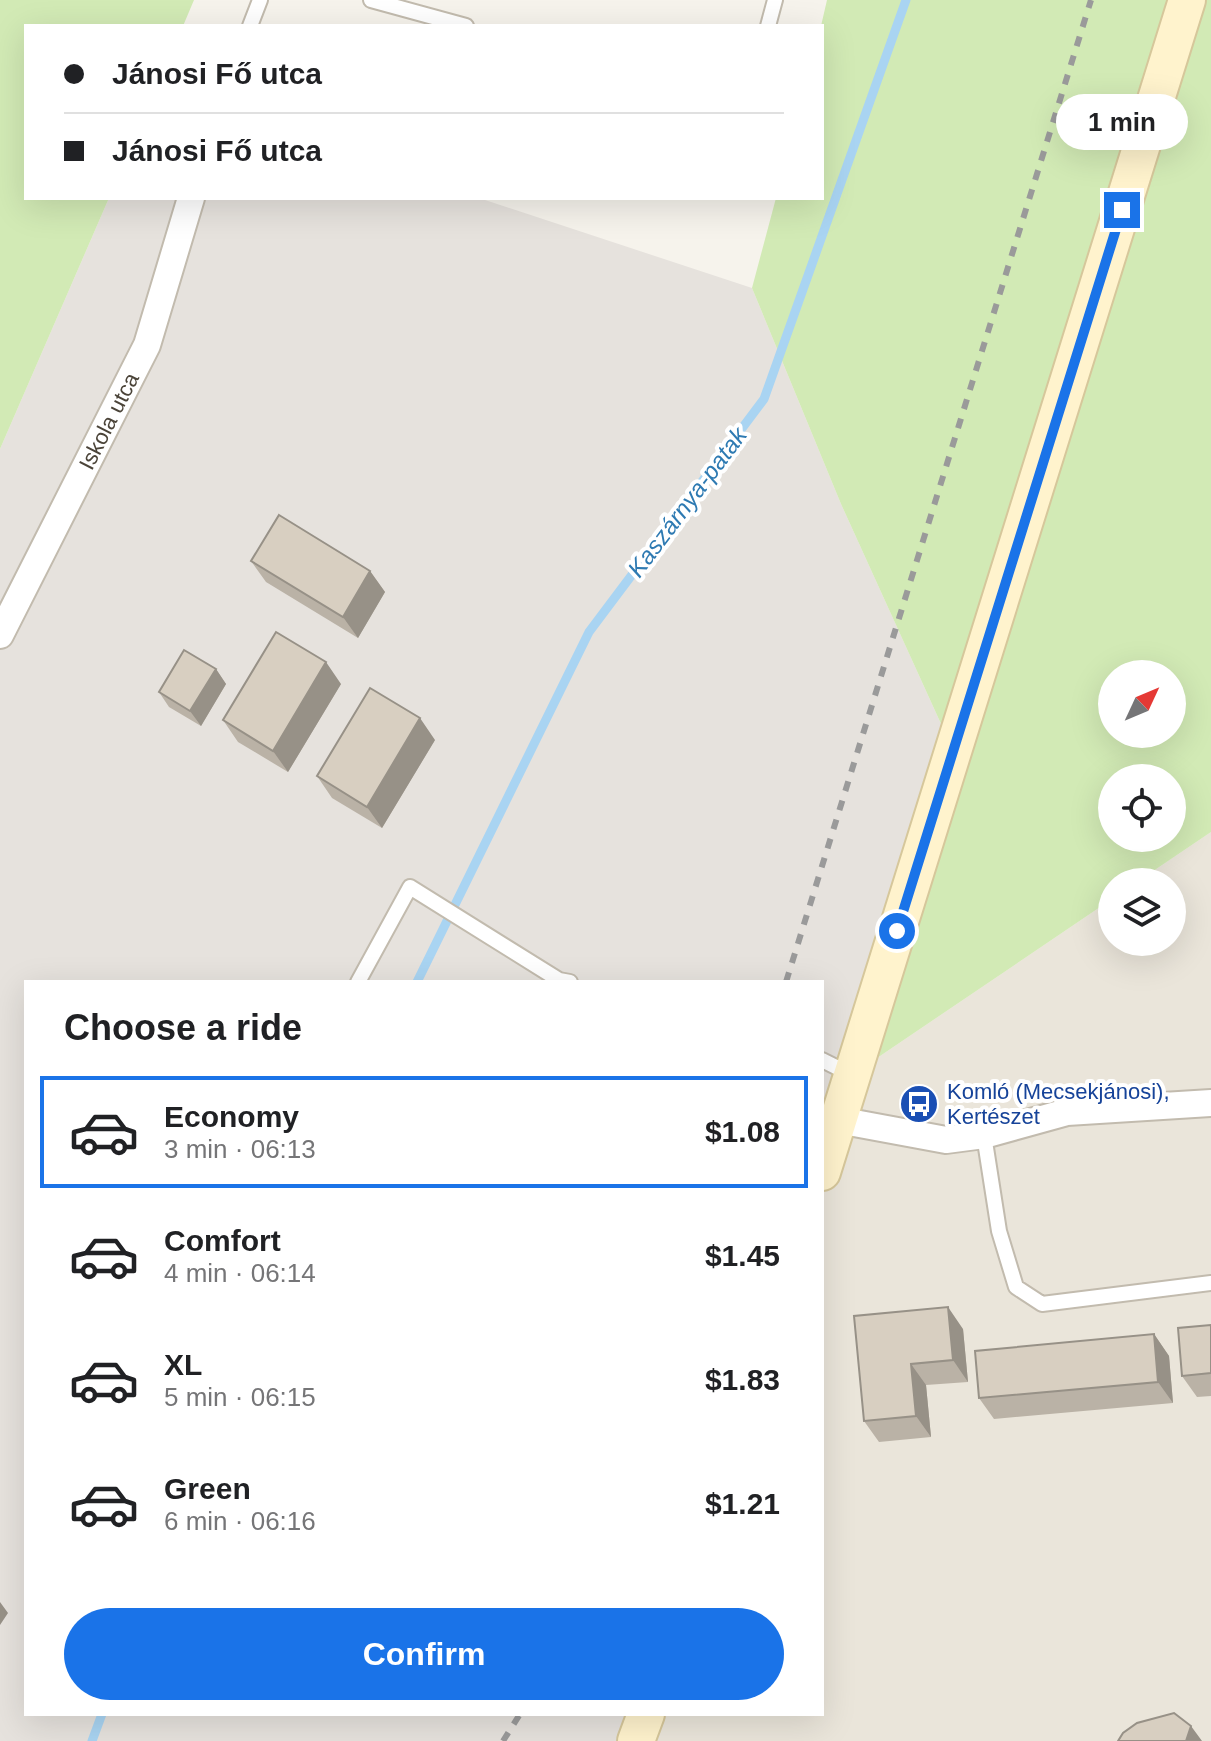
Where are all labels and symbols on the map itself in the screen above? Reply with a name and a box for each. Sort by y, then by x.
callout: 1 min [1056,94,1188,150]
route end [1104,192,1140,228]
street label: Iskola utca [74,368,144,474]
water label: Kaszárnya-patak [622,420,753,582]
north arrow [1098,660,1186,748]
route start [879,913,915,949]
place label: Komló (Mecsekjánosi), Kertészet [947,1079,1170,1129]
bus stop icon: Komló (Mecsekjánosi), Kertészet [898,1083,940,1125]

